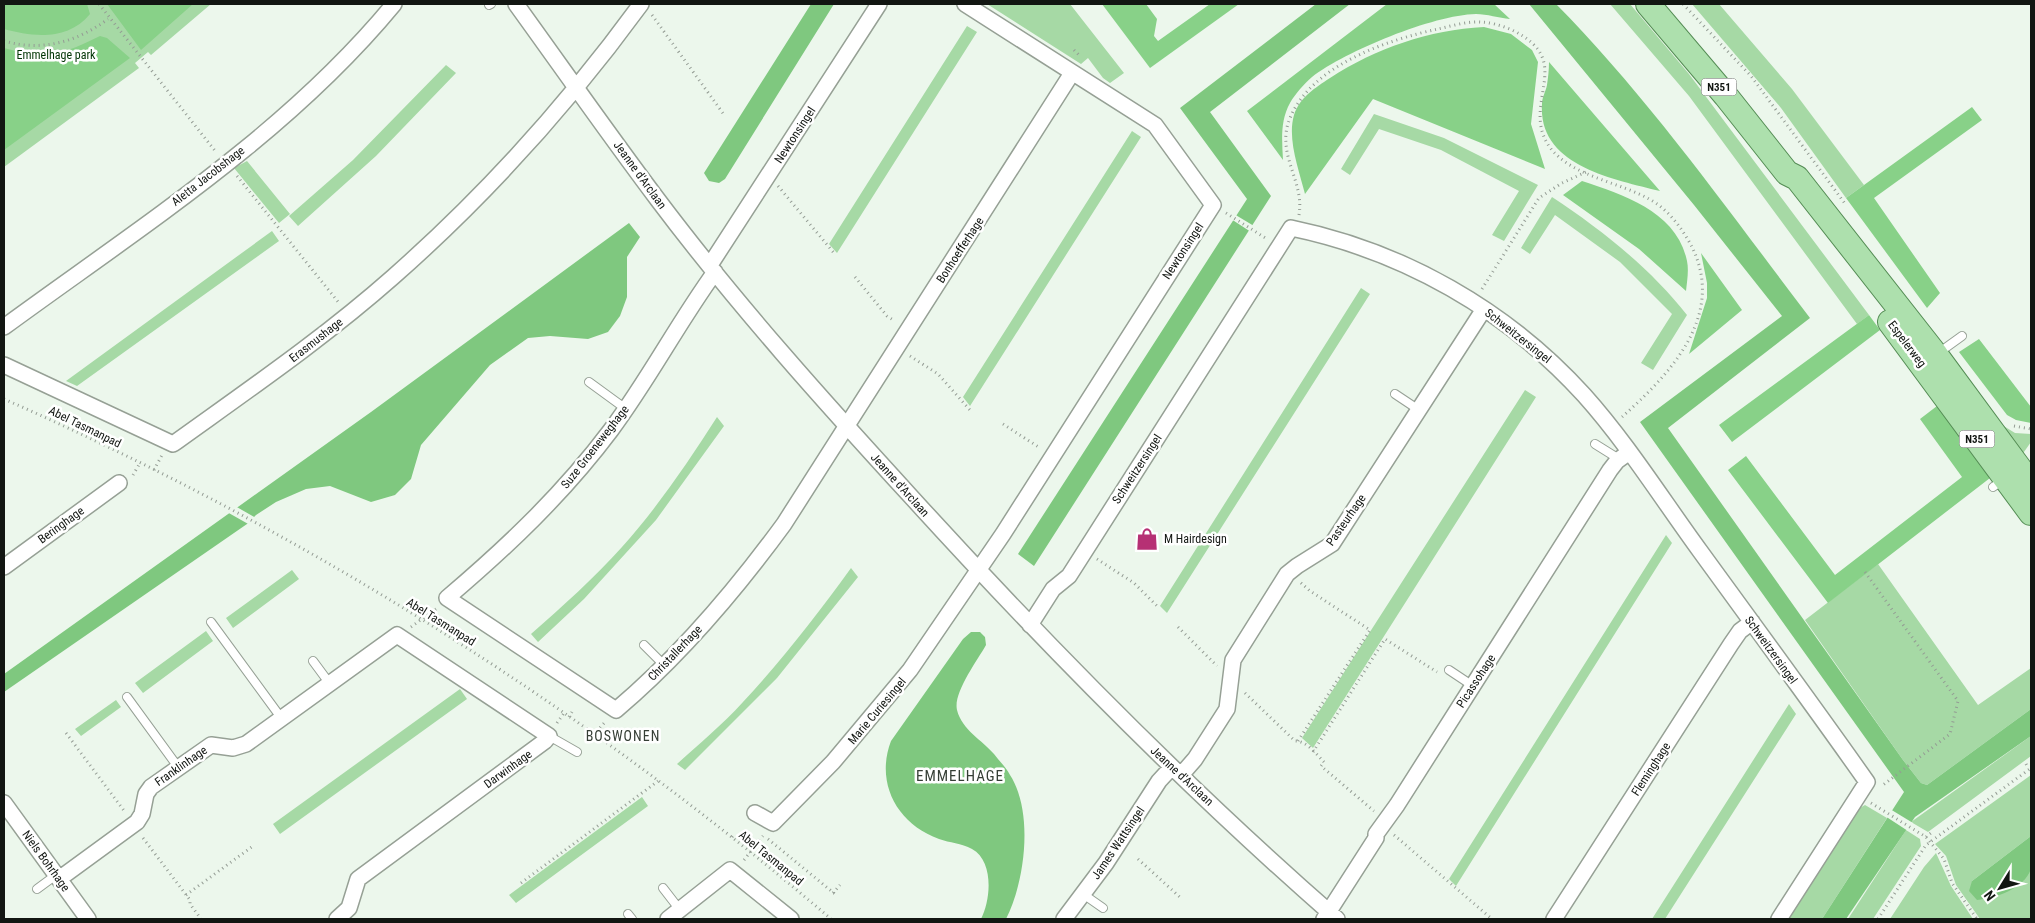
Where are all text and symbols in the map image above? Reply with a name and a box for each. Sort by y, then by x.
park label: Emmelhage park [17,48,96,62]
road number: N351 [1702,78,1736,95]
street label: Newtonsingel [772,104,818,166]
street label: Jeanne d'Arclaan [611,138,669,212]
street label: Aletta Jacobshage [169,143,247,209]
street label: Bonhoefferhage [934,214,987,286]
street label: Newtonsingel [1160,220,1206,282]
street label: Schweitzersingel [1482,306,1554,366]
street label: Erasmushage [286,315,346,365]
street label: Espelerweg [1885,318,1929,370]
street label: Suze Groeneweghage [558,402,632,491]
street label: Abel Tasmanpad [47,403,123,451]
road number: N351 [1960,430,1994,448]
street label: Schweitzersingel [1109,432,1165,506]
street label: Jeanne d'Arclaan [868,450,932,520]
street label: Pasteurhage [1323,491,1369,548]
street label: Beringhage [35,503,87,546]
shop icon: M Hairdesign [1134,526,1160,552]
place label: M Hairdesign [1164,532,1227,546]
street label: Abel Tasmanpad [404,595,478,649]
street label: Schweitzersingel [1742,613,1800,687]
street label: Christallerhage [645,622,705,684]
street label: Picassohage [1454,651,1499,710]
street label: Marie Curiesingel [845,675,909,747]
district label: BOSWONEN [586,728,660,744]
street label: Fleminghage [1629,739,1674,798]
street label: Franklinhage [152,743,210,789]
street label: Jeanne d'Arclaan [1148,743,1216,809]
street label: Darwinhage [481,747,535,791]
district label: EMMELHAGE [916,767,1004,785]
street label: James Wattsingel [1089,804,1147,882]
street label: Niels Bohrhage [19,828,73,895]
street label: Abel Tasmanpad [736,828,806,888]
north arrow [1975,863,2025,913]
text: N [1981,888,1999,904]

